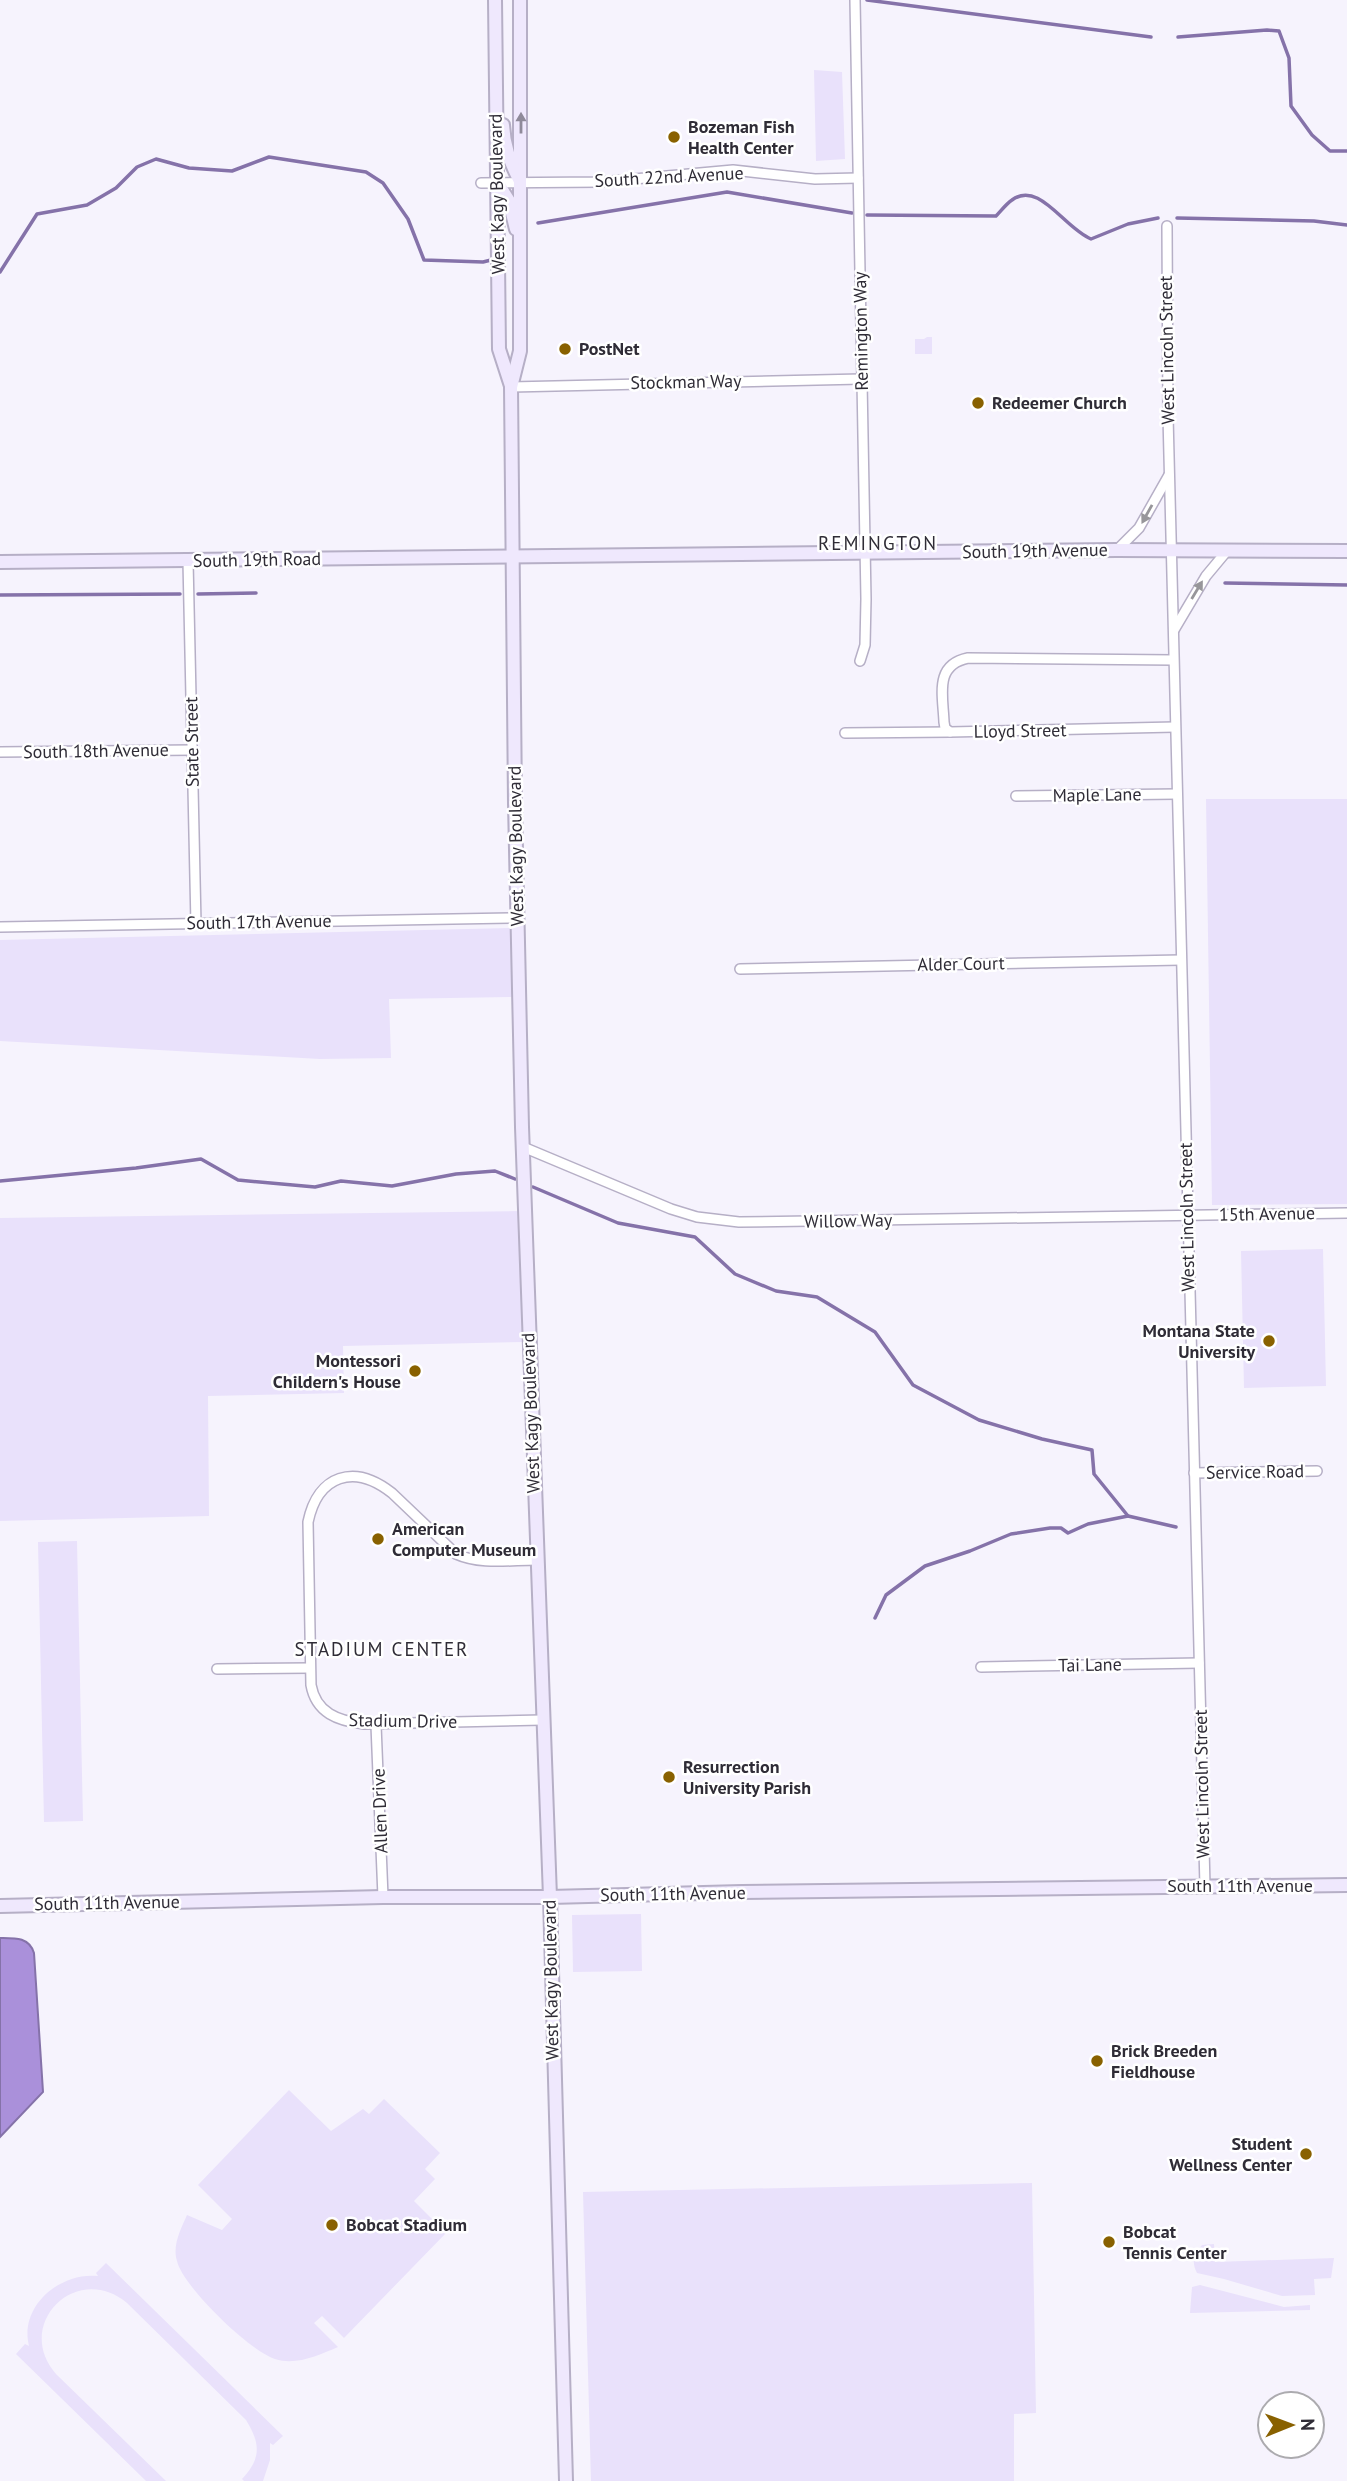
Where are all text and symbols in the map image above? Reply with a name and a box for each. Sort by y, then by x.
one-way arrow [515,112,527,134]
street label: West Kagy Boulevard [484,113,509,275]
place label: Bozeman Fish Health Center [688,115,795,159]
marker: Bozeman Fish Health Center [666,129,682,145]
street label: South 22nd Avenue [594,161,744,192]
street label: Remington Way [848,271,873,391]
street label: West Lincoln Street [1154,275,1179,425]
place label: PostNet [579,337,640,360]
marker: PostNet [557,341,573,357]
street label: Stockman Way [630,369,742,394]
place label: Redeemer Church [992,391,1127,414]
marker: Redeemer Church [970,395,986,411]
one-way arrow [1141,505,1153,524]
district label: REMINGTON [818,531,938,555]
street label: South 19th Avenue [962,538,1108,563]
street label: South 19th Road [193,547,321,572]
one-way arrow [1191,581,1204,600]
street label: State Street [179,697,204,787]
street label: Lloyd Street [973,718,1067,743]
street label: South 18th Avenue [23,738,169,763]
street label: West Kagy Boulevard [503,765,528,927]
street label: Maple Lane [1052,782,1142,807]
street label: South 17th Avenue [186,909,332,934]
street label: Alder Court [917,951,1005,976]
street label: West Lincoln Street [1174,1142,1199,1292]
street label: 15th Avenue [1219,1201,1315,1226]
street label: Willow Way [804,1208,893,1233]
place label: Montana State University [1143,1319,1255,1363]
street label: West Kagy Boulevard [516,1332,545,1494]
marker: Montana State University [1261,1333,1277,1349]
place label: Montessori Childern's House [273,1349,401,1393]
marker: Montessori Childern's House [407,1363,423,1379]
street label: Service Road [1206,1459,1304,1484]
place label: American Computer Museum [392,1517,536,1561]
marker: American Computer Museum [370,1531,386,1547]
district label: STADIUM CENTER [295,1637,469,1661]
street label: Tai Lane [1058,1652,1122,1677]
street label: Stadium Drive [349,1708,457,1733]
street label: West Lincoln Street [1189,1709,1214,1859]
place label: Resurrection University Parish [683,1755,811,1799]
street label: Allen Drive [367,1768,392,1854]
marker: Resurrection University Parish [661,1769,677,1785]
street label: South 11th Avenue [1167,1874,1313,1897]
street label: South 11th Avenue [600,1881,746,1906]
street label: South 11th Avenue [34,1890,180,1915]
street label: West Kagy Boulevard [538,1899,563,2061]
place label: Brick Breeden Fieldhouse [1111,2039,1217,2083]
marker: Brick Breeden Fieldhouse [1089,2053,1105,2069]
place label: Student Wellness Center [1169,2132,1293,2176]
marker: Student Wellness Center [1298,2146,1314,2162]
place label: Bobcat Stadium [346,2213,467,2236]
marker: Bobcat Stadium [324,2217,340,2233]
place label: Bobcat Tennis Center [1123,2220,1227,2264]
marker: Bobcat Tennis Center [1101,2234,1117,2250]
north arrow [1256,2390,1326,2460]
text: N [1296,2418,1320,2431]

